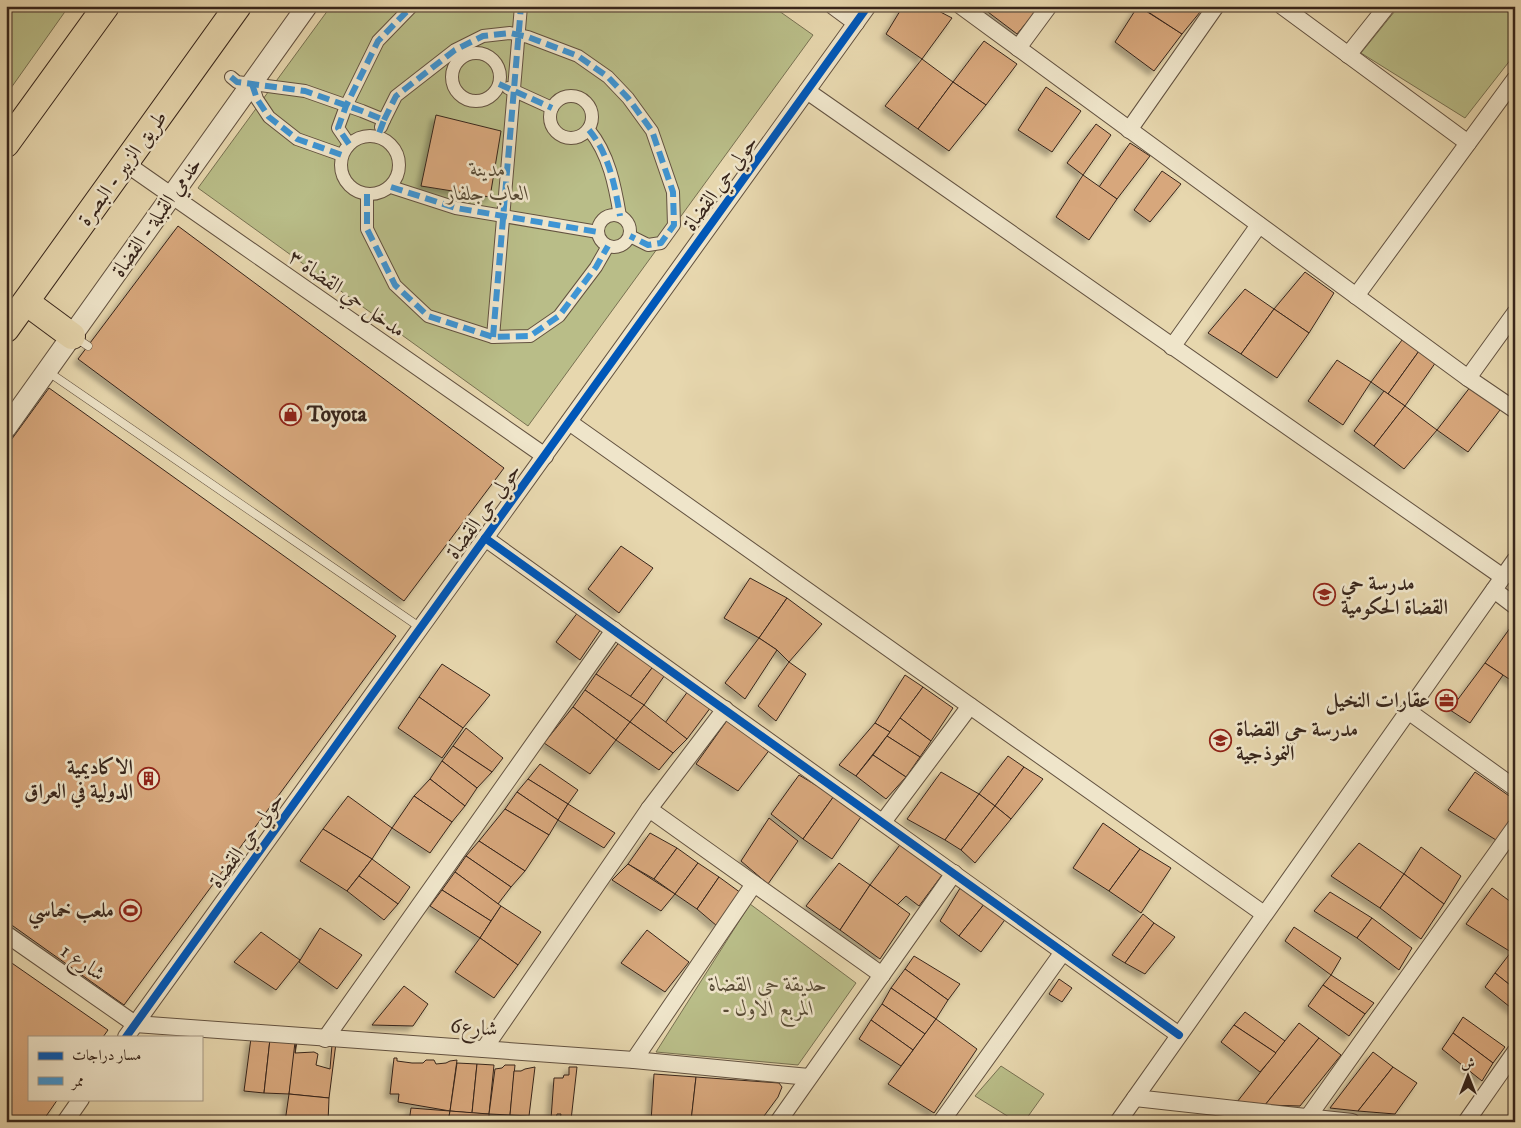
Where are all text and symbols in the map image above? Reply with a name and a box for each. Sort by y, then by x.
street label: طريق الزبير - البصرة [72,106,173,231]
street label: حولي حي القضاة [677,131,767,238]
street label: خدمي القبلة - القضاة [106,153,210,284]
park label: مدينة العاب جلفار [445,157,529,207]
street label: مدخل حي القضاة ٣ [281,244,410,346]
shop icon: Toyota [279,402,303,426]
place label: Toyota [306,402,368,428]
street label: حولي حي القضاة [440,459,530,566]
place label: مدرسة حي القضاة الحكومية [1340,571,1448,621]
school or university icon: مدرسة حي القضاة الحكومية [1313,583,1337,607]
place label: عقارات النخيل [1326,688,1430,715]
office icon: عقارات النخيل [1434,688,1458,712]
place label: مدرسة حي القضاة النموذجية [1236,717,1358,767]
school or university icon: مدرسة حي القضاة النموذجية [1208,729,1232,753]
place label: الاكاديمية الدولية في العراق [24,755,133,809]
building icon: الاكاديمية الدولية في العراق [137,767,161,791]
street label: حولي حي القضاة [203,788,293,895]
place label: ملعب خماسي [28,898,114,930]
sports icon: ملعب خماسي [118,898,142,922]
street label: شارع 1 [53,938,110,991]
park label: حديقة حي القضاة - المربع الاول [708,972,827,1027]
street label: شارع6 [449,1013,498,1047]
legend [28,1036,202,1100]
text: مسار دراجات [72,1046,141,1065]
north arrow [1444,1050,1494,1100]
text: ش [1461,1055,1475,1073]
text: ممر [70,1072,84,1091]

